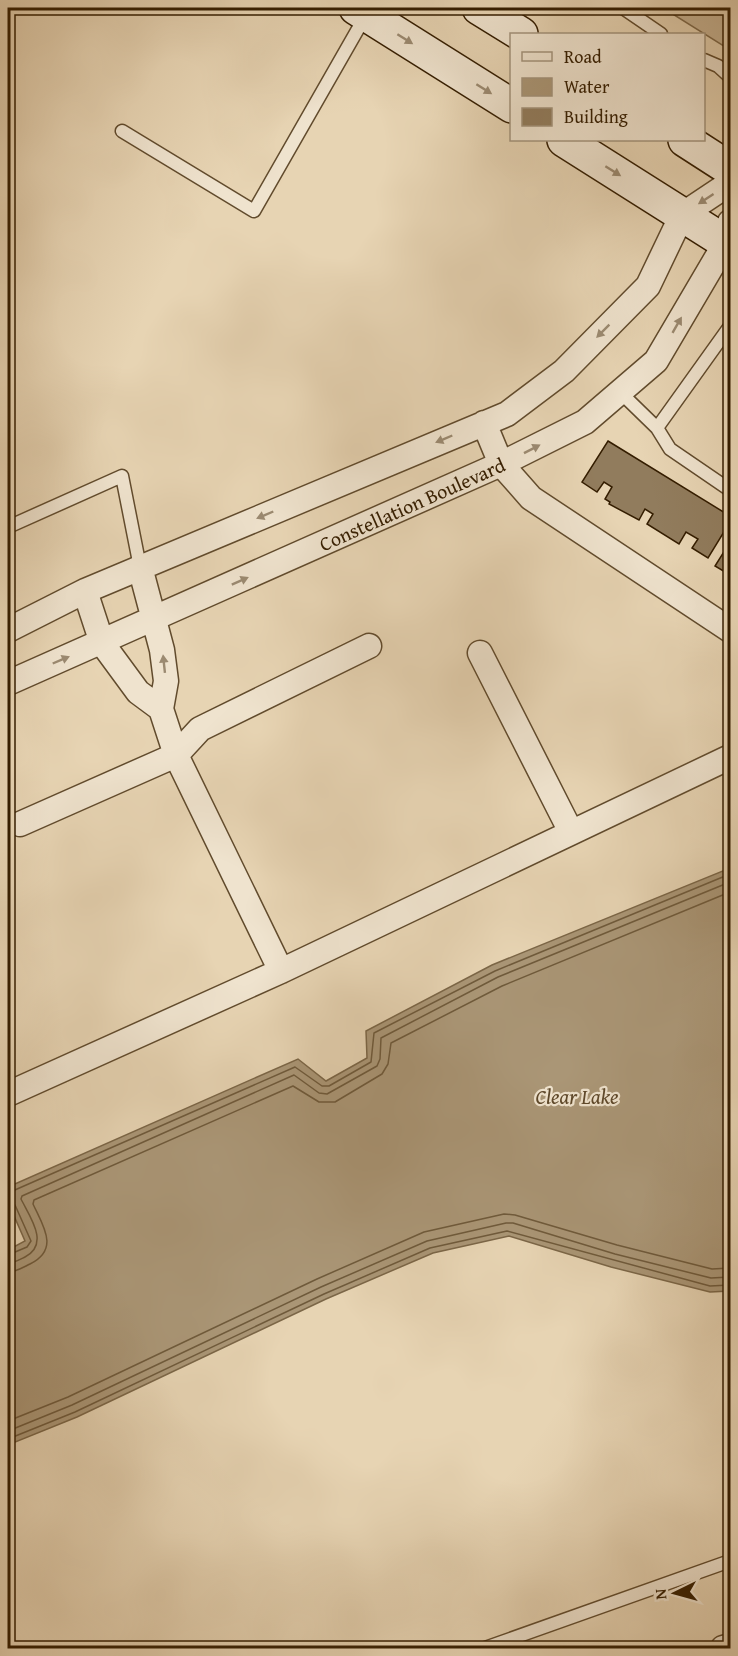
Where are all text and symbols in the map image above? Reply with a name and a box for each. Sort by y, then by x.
one-way arrow [397,33,413,44]
legend [510,33,705,141]
text: Road [564,43,602,70]
text: Water [564,73,610,100]
one-way arrow [476,83,492,94]
text: Building [564,103,628,130]
one-way arrow [605,165,621,176]
one-way arrow [698,193,714,204]
one-way arrow [672,316,682,333]
one-way arrow [597,324,611,338]
one-way arrow [435,434,453,444]
one-way arrow [523,444,540,453]
street label: Constellation Boulevard [314,450,510,558]
one-way arrow [255,510,273,520]
one-way arrow [231,577,248,586]
one-way arrow [159,654,169,673]
one-way arrow [53,655,71,665]
water label: Clear Lake [536,1081,618,1112]
north arrow [645,1563,705,1623]
text: N [648,1588,672,1601]

